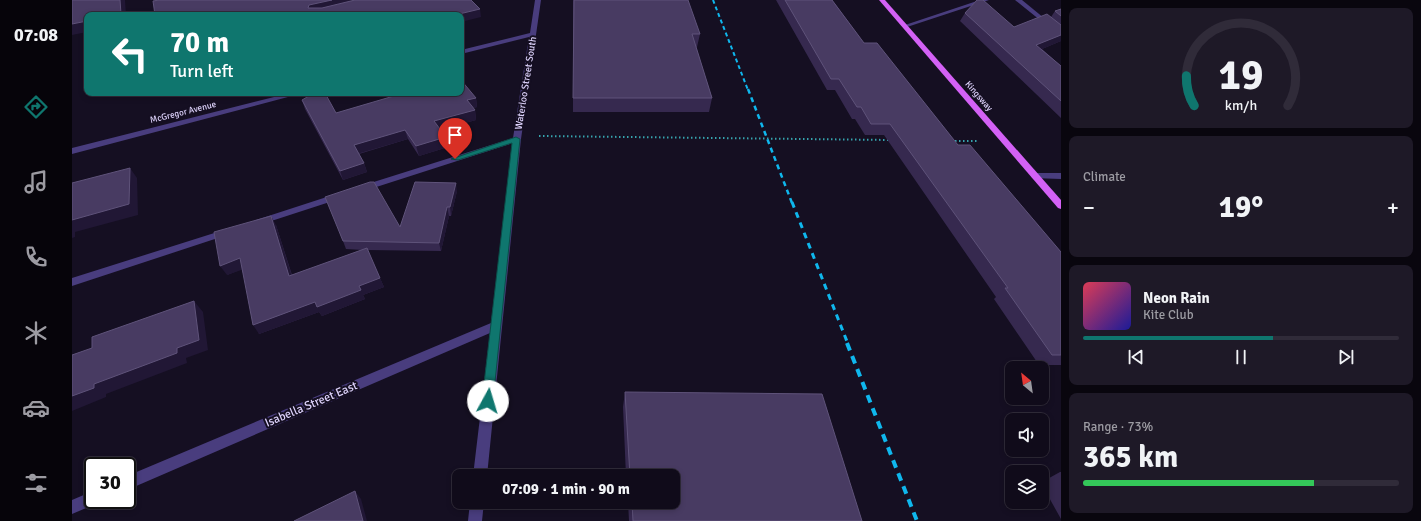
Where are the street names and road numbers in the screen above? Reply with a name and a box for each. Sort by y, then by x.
street label: Waterloo Street South [513,36,539,131]
street label: Kingsway [963,79,995,114]
street label: McGregor Avenue [149,99,218,126]
street label: Isabella Street East [263,378,360,431]

